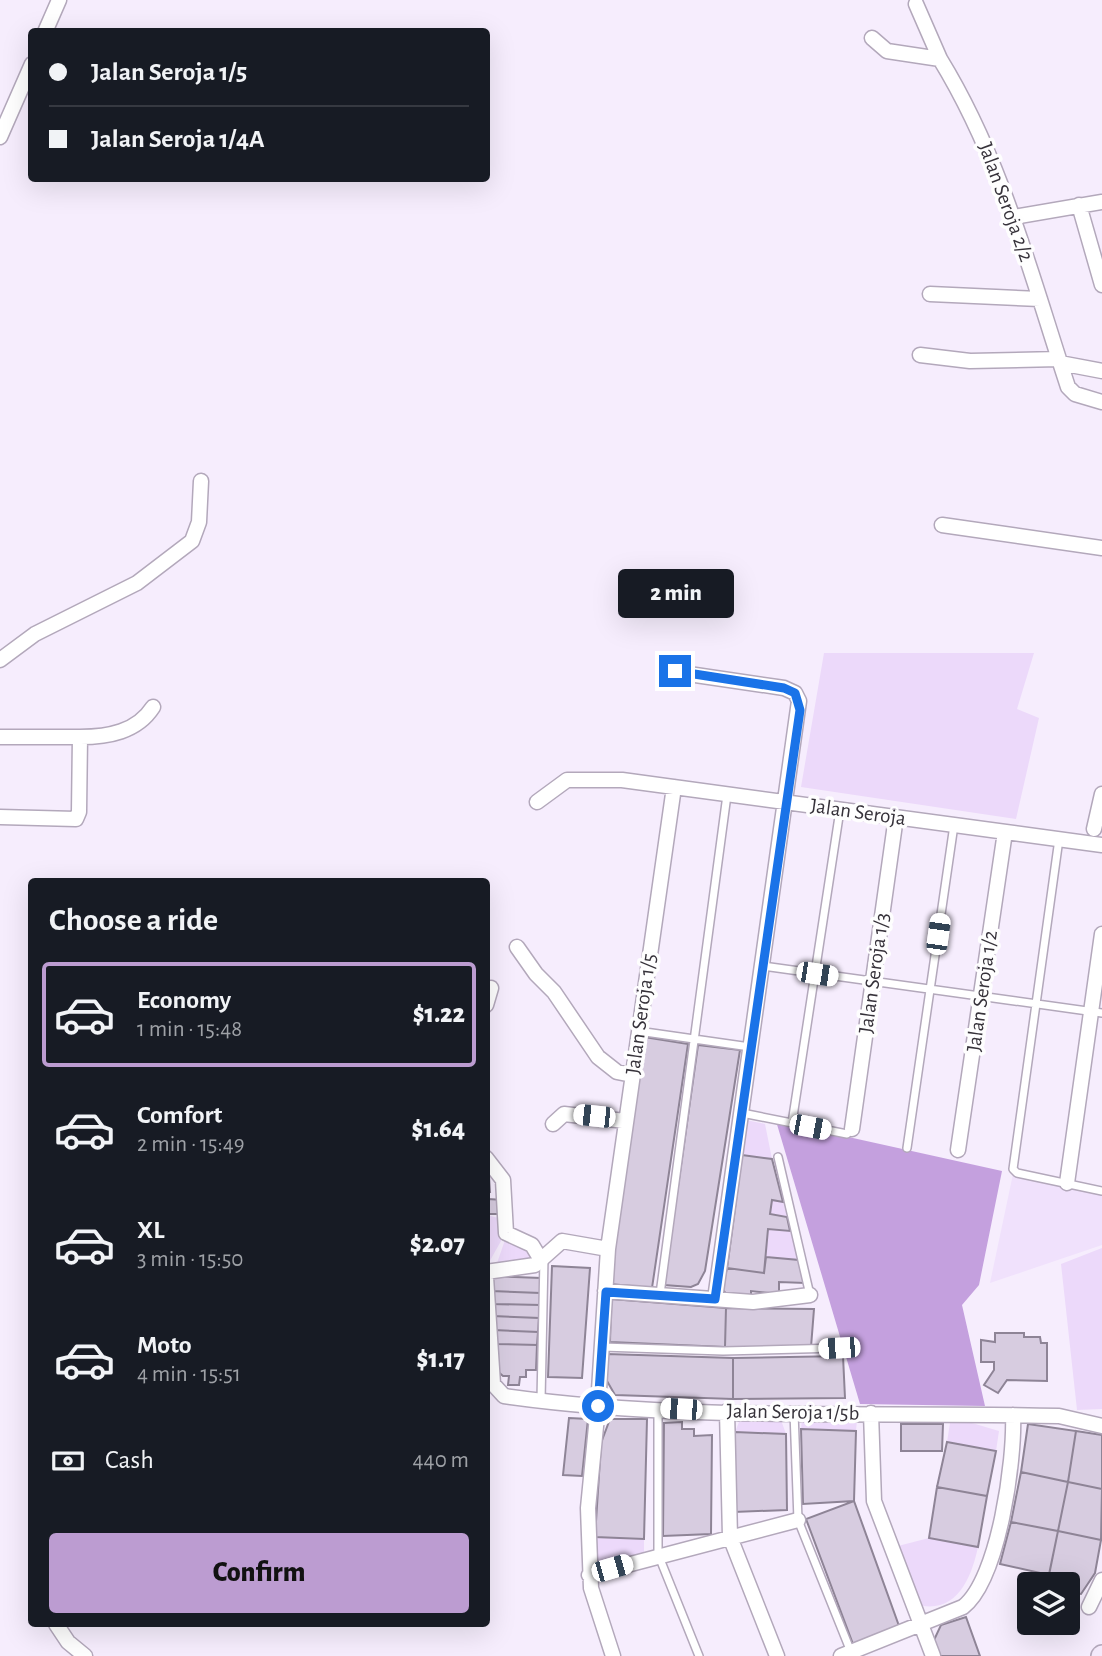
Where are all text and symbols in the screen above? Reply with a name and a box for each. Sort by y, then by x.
text: Jalan Seroja 1/5 [91,59,247,85]
text: Jalan Seroja 1/4A [91,126,265,152]
street label: Jalan Seroja 2/2 [975,140,1037,264]
callout: 2 min [617,570,733,618]
text: 2 min [650,582,702,605]
route end [659,655,691,687]
street label: Jalan Seroja [809,795,907,829]
text: Choose a ride [49,904,218,936]
street label: Jalan Seroja 1/3 [855,911,893,1035]
car [925,912,952,956]
street label: Jalan Seroja 1/2 [963,929,1001,1053]
street label: Jalan Seroja 1/5 [622,952,660,1076]
car [795,960,840,988]
icon: car [53,983,116,1046]
text: Economy [137,987,231,1013]
text: $1.22 [413,1001,465,1027]
text: 1 min · 15:48 [137,1018,242,1041]
icon: car [53,1098,116,1161]
text: Comfort [137,1102,222,1128]
car [573,1103,616,1129]
car [788,1113,833,1141]
text: $1.64 [412,1116,465,1142]
text: 2 min · 15:49 [137,1133,245,1156]
icon: car [53,1213,116,1276]
text: XL [137,1217,164,1243]
text: $2.07 [410,1231,465,1257]
text: 3 min · 15:50 [137,1248,244,1271]
icon: car [53,1328,116,1391]
text: Moto [137,1332,192,1358]
car [818,1336,861,1360]
text: $1.17 [417,1346,465,1372]
text: 4 min · 15:51 [137,1363,241,1386]
route start [582,1390,614,1422]
car [660,1397,703,1421]
street label: Jalan Seroja 1/5b [727,1400,859,1424]
icon: cash [49,1442,87,1480]
text: Cash [105,1447,154,1473]
text: 440 m [413,1449,469,1472]
button: Confirm [49,1533,469,1613]
car [589,1552,636,1584]
map controls [1017,1572,1080,1635]
button: layers [1017,1572,1080,1635]

